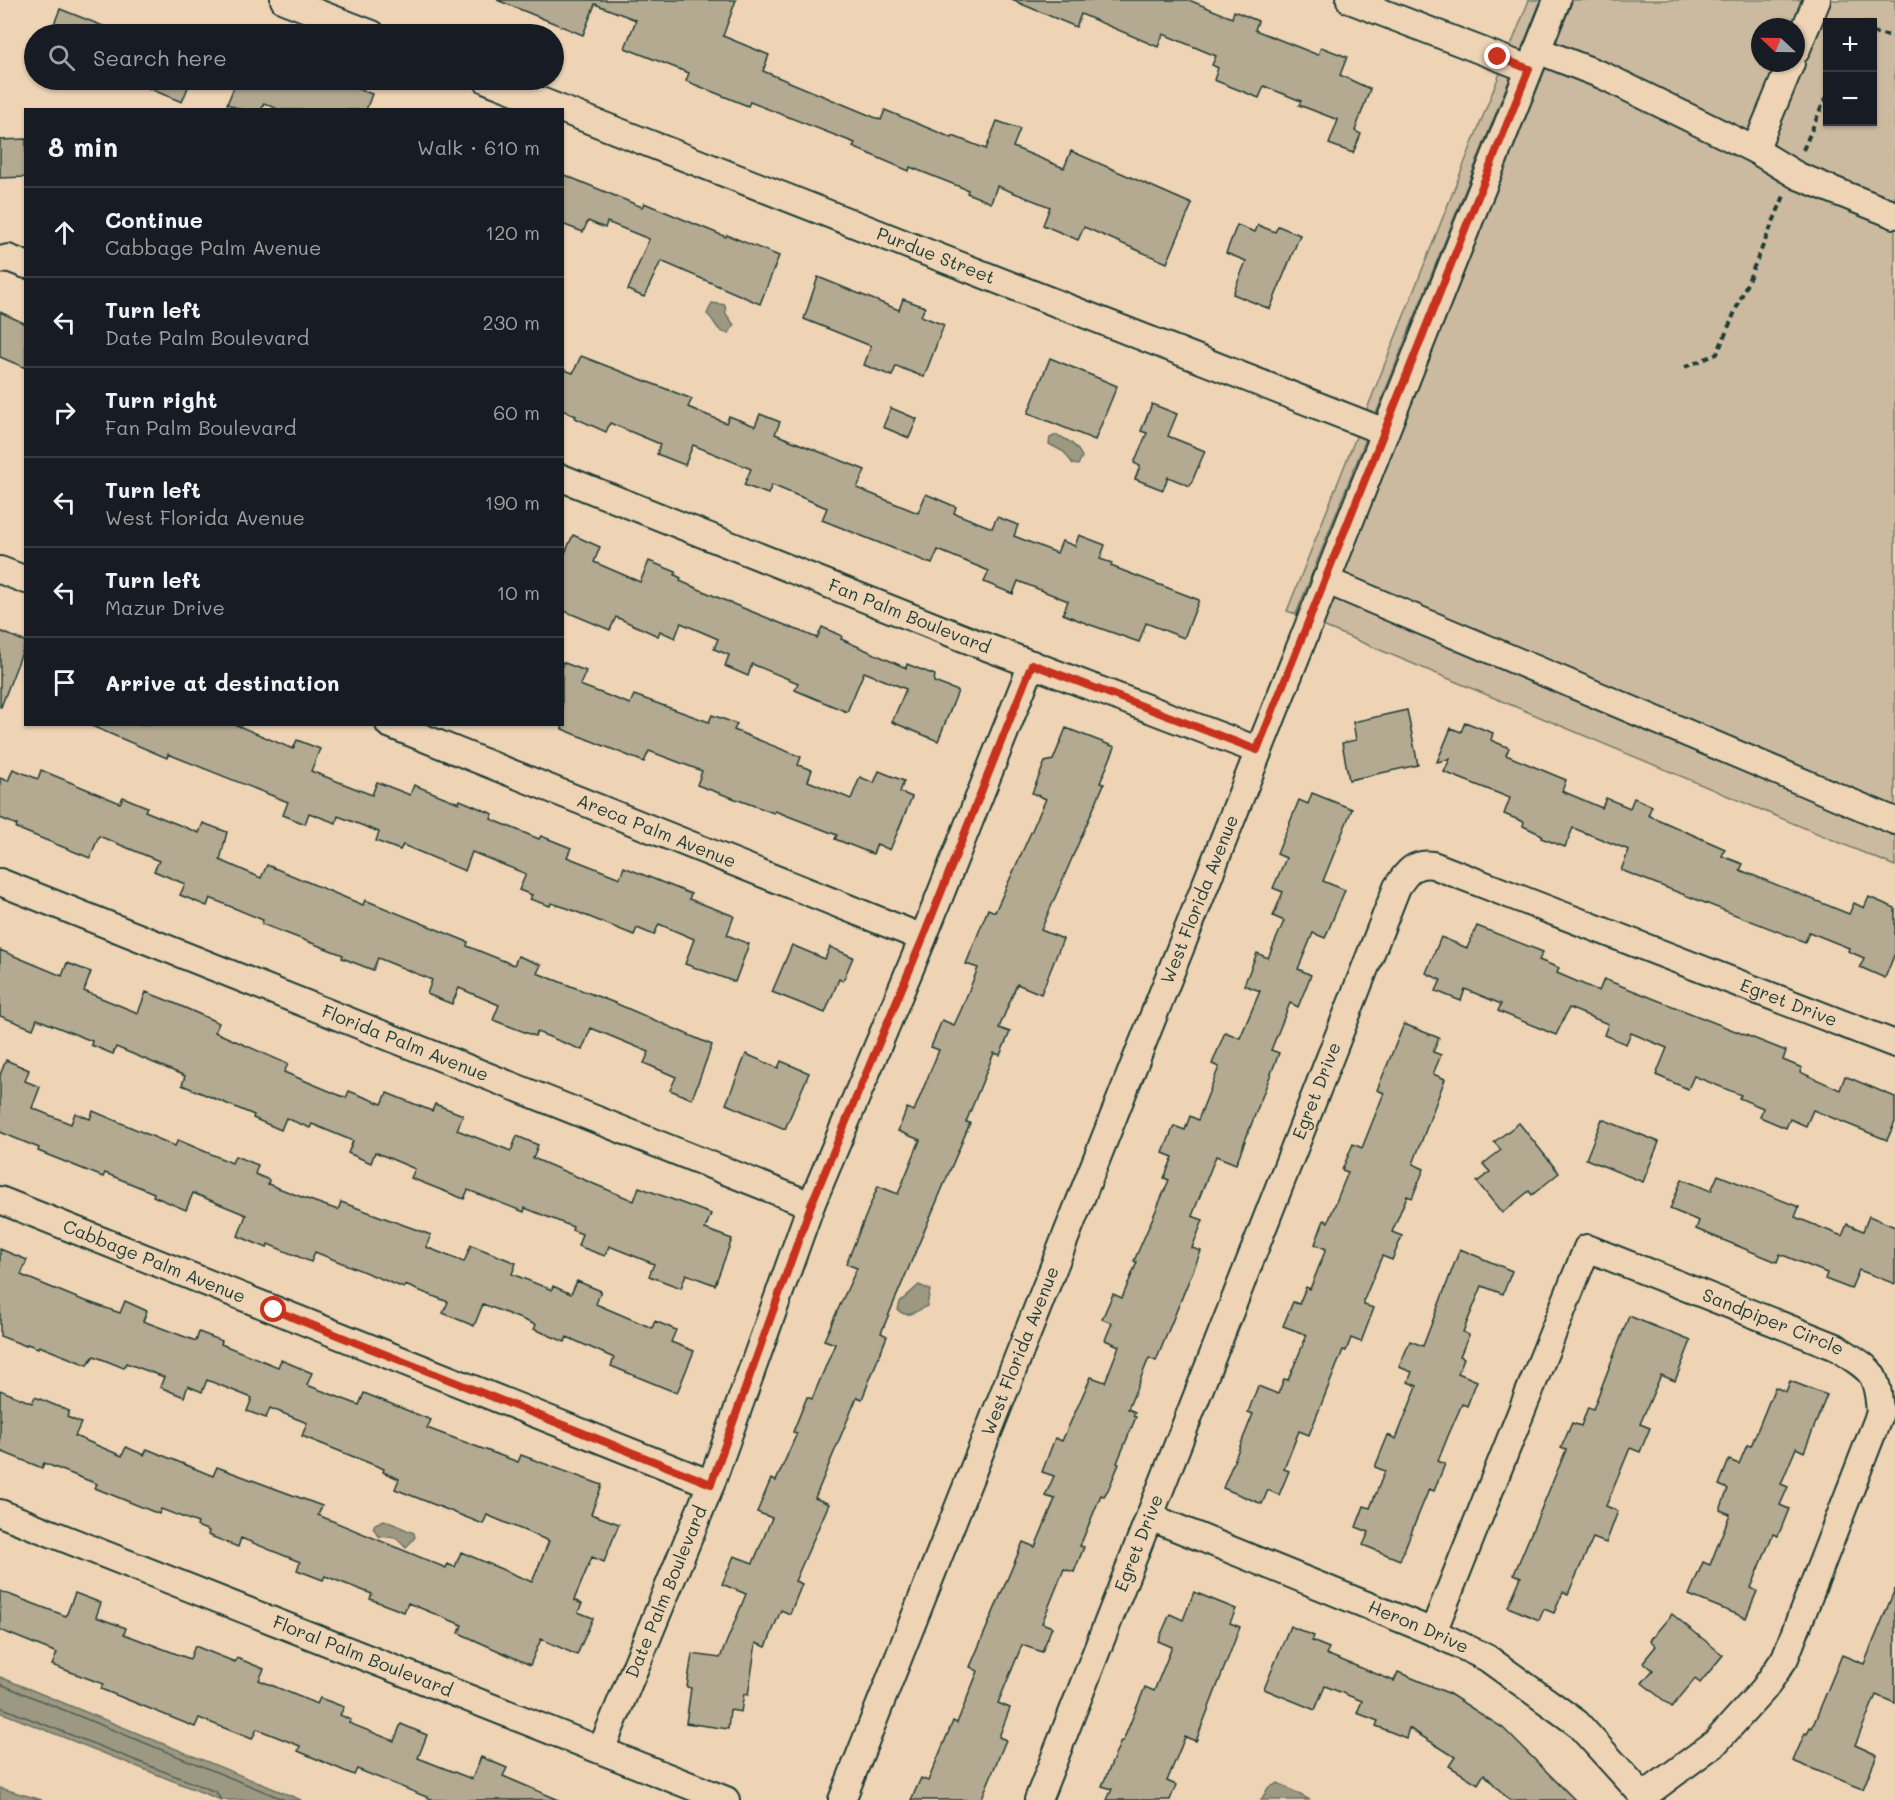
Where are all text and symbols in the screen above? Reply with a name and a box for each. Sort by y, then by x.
north arrow [1751,18,1805,72]
map controls [1823,18,1877,126]
button: + [1823,18,1877,72]
search box [24,24,564,90]
icon: search [45,41,78,74]
text: Search here [93,43,227,72]
route end [1484,43,1510,69]
button: − [1823,72,1877,126]
text: 8 min [48,130,118,164]
text: Walk · 610 m [417,134,540,160]
text: Continue [105,205,203,234]
icon: ahead [48,216,81,249]
text: 120 m [485,219,540,245]
street label: Purdue Street [873,221,999,289]
text: Cabbage Palm Avenue [105,234,321,260]
text: Turn left [105,295,201,324]
icon: left [48,306,81,339]
text: 230 m [482,309,540,335]
text: Date Palm Boulevard [105,324,309,350]
text: Turn right [105,385,217,414]
icon: right [48,396,81,429]
text: 60 m [493,399,540,425]
text: Fan Palm Boulevard [105,414,297,440]
text: Turn left [105,475,201,504]
icon: left [48,486,81,519]
text: 190 m [485,489,540,515]
text: West Florida Avenue [105,504,305,530]
text: Turn left [105,565,201,594]
street label: Fan Palm Boulevard [825,572,994,658]
icon: left [48,576,81,609]
text: 10 m [496,579,540,605]
text: Mazur Drive [105,594,225,620]
icon: arrive [48,666,81,699]
text: Arrive at destination [105,668,340,697]
street label: Areca Palm Avenue [574,788,740,873]
street label: West Florida Avenue [1154,811,1243,987]
street label: Egret Drive [1737,972,1841,1032]
street label: Florida Palm Avenue [319,998,492,1086]
street label: Egret Drive [1286,1038,1346,1142]
street label: Cabbage Palm Avenue [60,1213,249,1308]
street label: West Florida Avenue [975,1263,1064,1439]
street label: Sandpiper Circle [1699,1282,1850,1360]
route start [260,1296,286,1322]
street label: Egret Drive [1108,1491,1168,1595]
street label: Date Palm Boulevard [619,1502,712,1681]
street label: Heron Drive [1365,1594,1473,1658]
street label: Floral Palm Boulevard [270,1609,456,1702]

